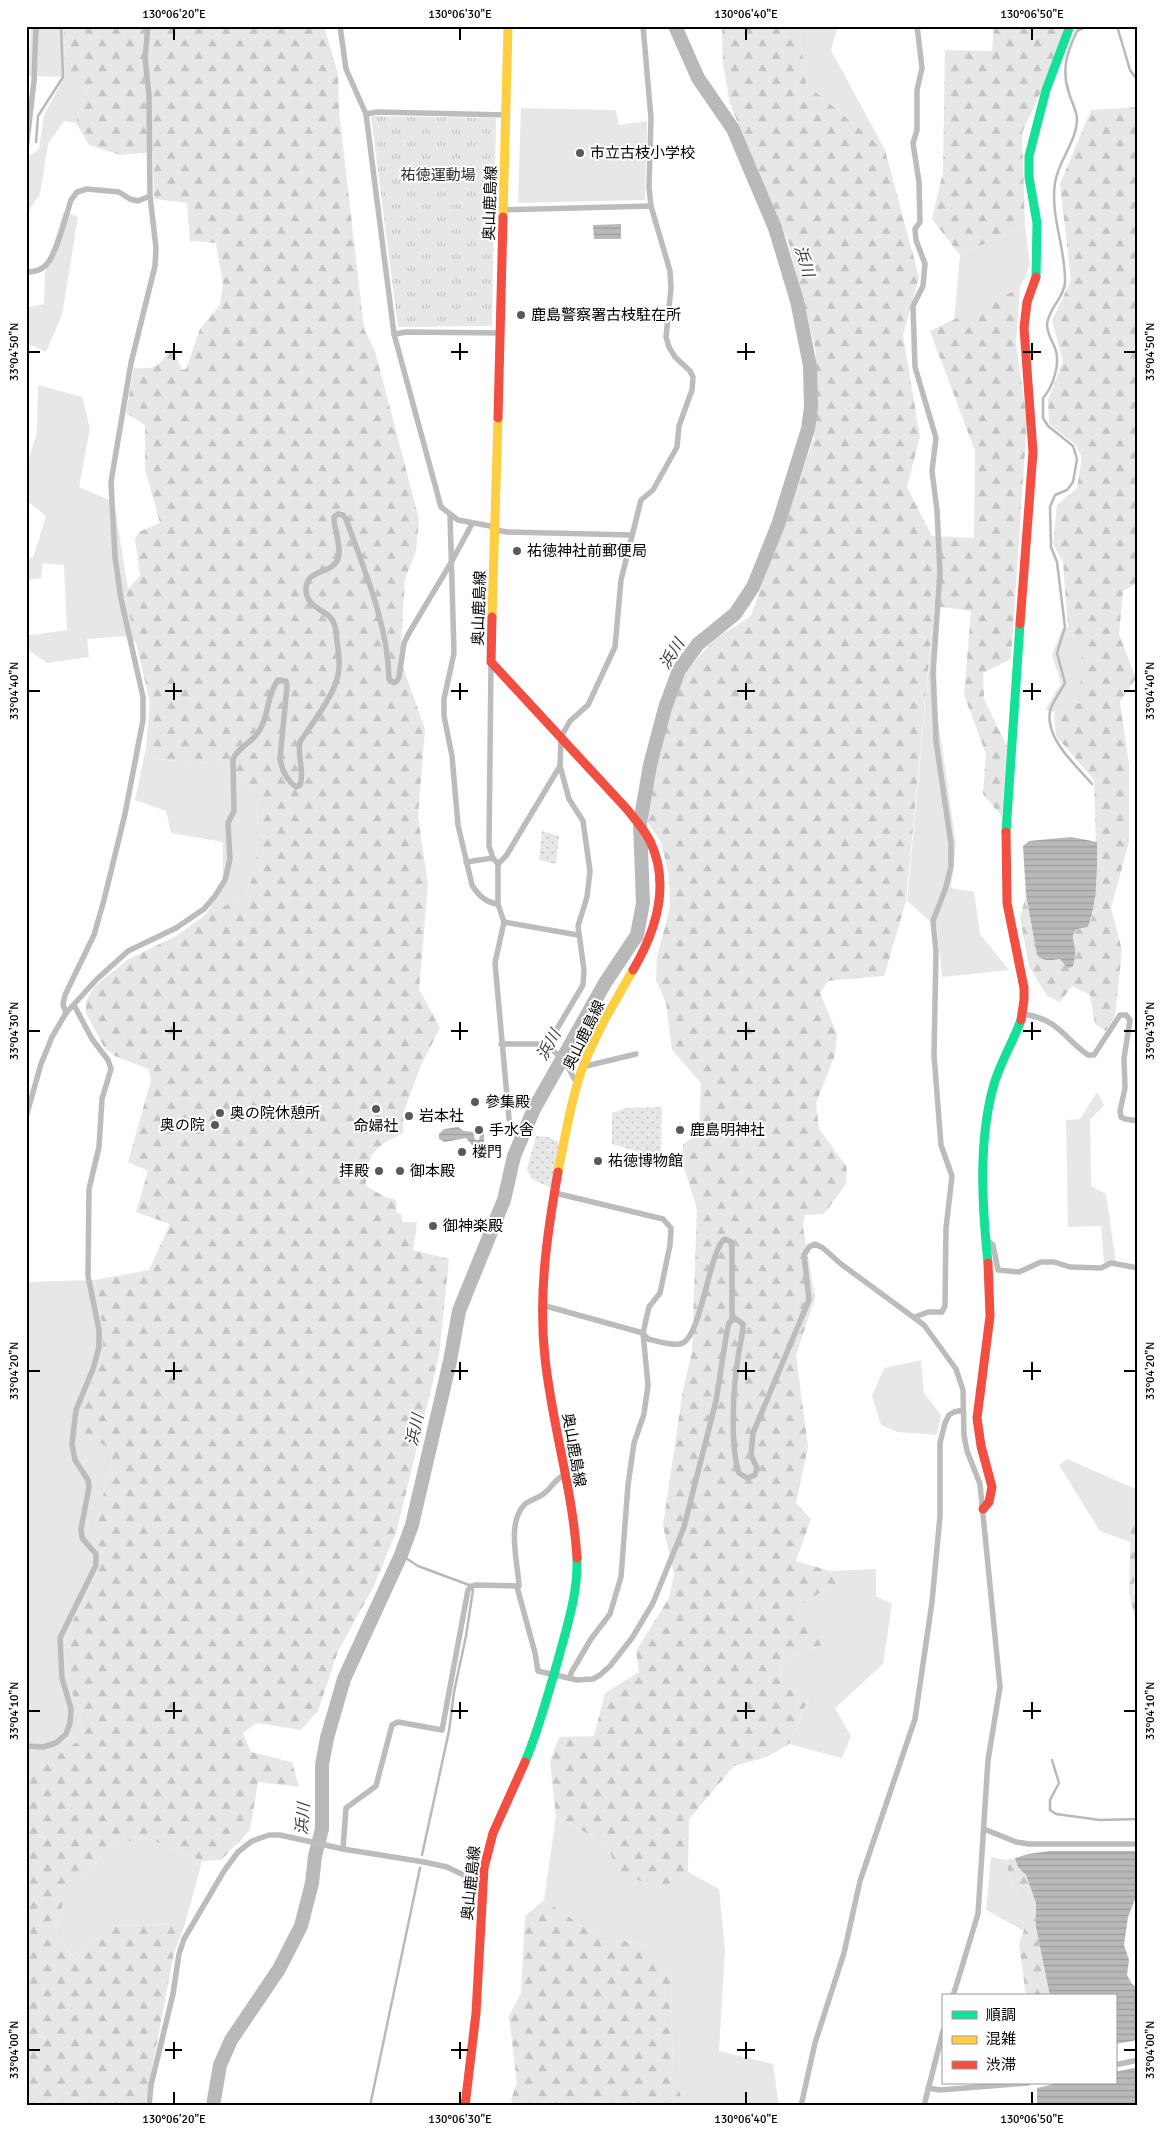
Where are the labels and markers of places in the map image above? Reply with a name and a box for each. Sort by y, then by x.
place label: 市立古枝小学校 [590,144,695,162]
marker: 市立古枝小学校 [574,147,586,159]
place label: 鹿島警察署古枝駐在所 [531,306,681,324]
marker: 鹿島警察署古枝駐在所 [515,309,527,321]
place label: 祐徳神社前郵便局 [527,542,647,560]
marker: 祐徳神社前郵便局 [511,545,523,557]
place label: 參集殿 [485,1093,530,1111]
marker: 參集殿 [469,1096,481,1108]
marker: 命婦社 [370,1103,382,1115]
place label: 奥の院休憩所 [230,1104,320,1122]
marker: 奥の院休憩所 [214,1107,226,1119]
place label: 岩本社 [419,1107,464,1125]
marker: 岩本社 [403,1110,415,1122]
place label: 奥の院 [160,1116,205,1134]
place label: 命婦社 [353,1117,399,1135]
marker: 奥の院 [209,1119,221,1131]
place label: 手水舎 [489,1121,534,1139]
place label: 鹿島明神社 [690,1121,765,1139]
marker: 手水舎 [473,1124,485,1136]
marker: 鹿島明神社 [674,1124,686,1136]
place label: 楼門 [472,1143,502,1161]
marker: 楼門 [456,1146,468,1158]
place label: 祐徳博物館 [608,1152,683,1170]
marker: 祐徳博物館 [592,1155,604,1167]
place label: 拝殿 [339,1162,369,1180]
place label: 御本殿 [410,1162,455,1180]
marker: 拝殿 [373,1165,385,1177]
marker: 御本殿 [394,1165,406,1177]
place label: 御神楽殿 [443,1217,503,1235]
marker: 御神楽殿 [427,1220,439,1232]

